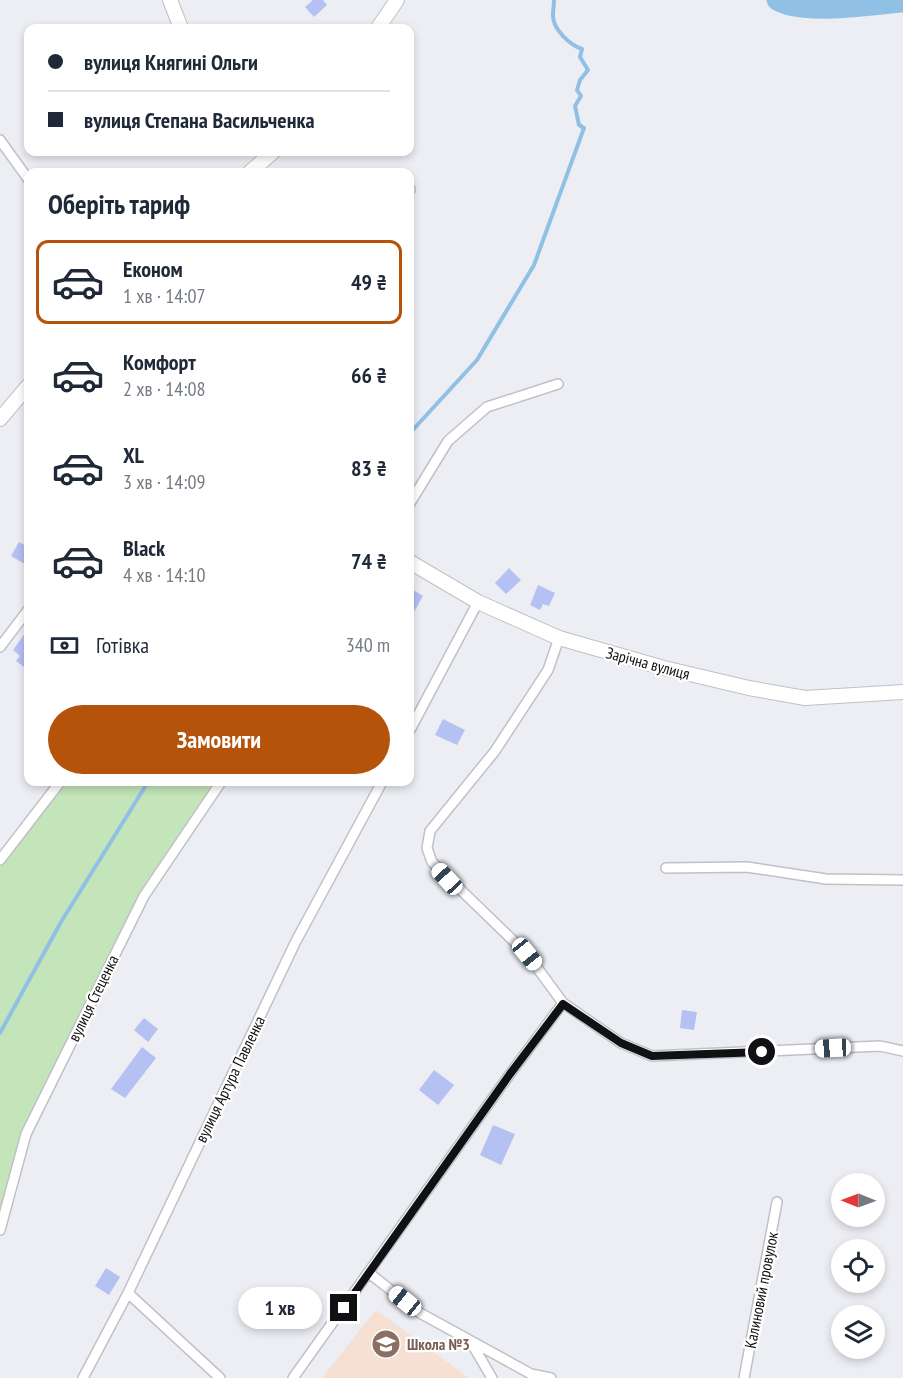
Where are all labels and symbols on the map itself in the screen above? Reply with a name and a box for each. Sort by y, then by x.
street label: Зарічна вулиця [604,642,692,684]
car [428,860,466,898]
car [509,934,545,974]
street label: вулиця Стеценка [63,951,123,1045]
street label: вулиця Артура Павленка [191,1013,269,1145]
route start [748,1038,775,1065]
car [815,1038,851,1058]
north arrow [831,1173,885,1227]
street label: Калиновий провулок [740,1229,782,1350]
car [385,1283,425,1319]
callout: 1 хв [239,1287,323,1329]
route end [330,1294,357,1321]
school or university icon: Школа №3 [370,1328,402,1360]
place label: Школа №3 [407,1334,470,1354]

